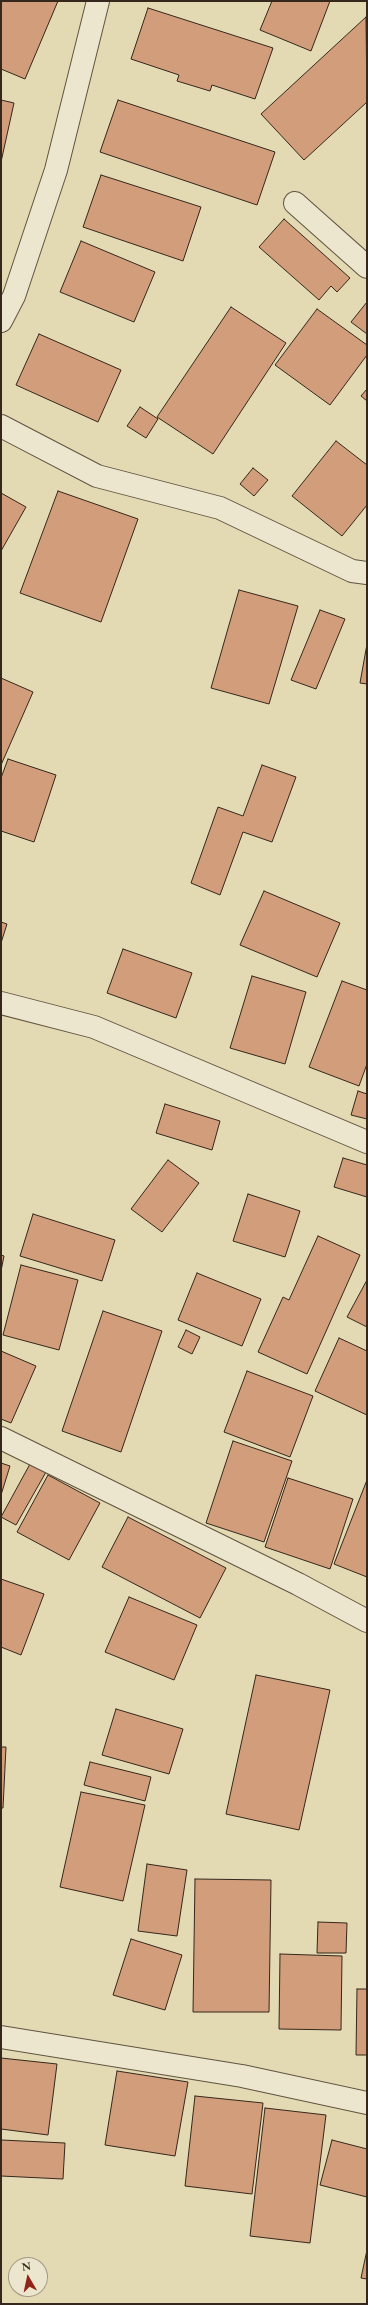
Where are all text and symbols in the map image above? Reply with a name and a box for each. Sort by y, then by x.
north arrow [8,2257,48,2297]
text: N [21,2259,32,2274]

